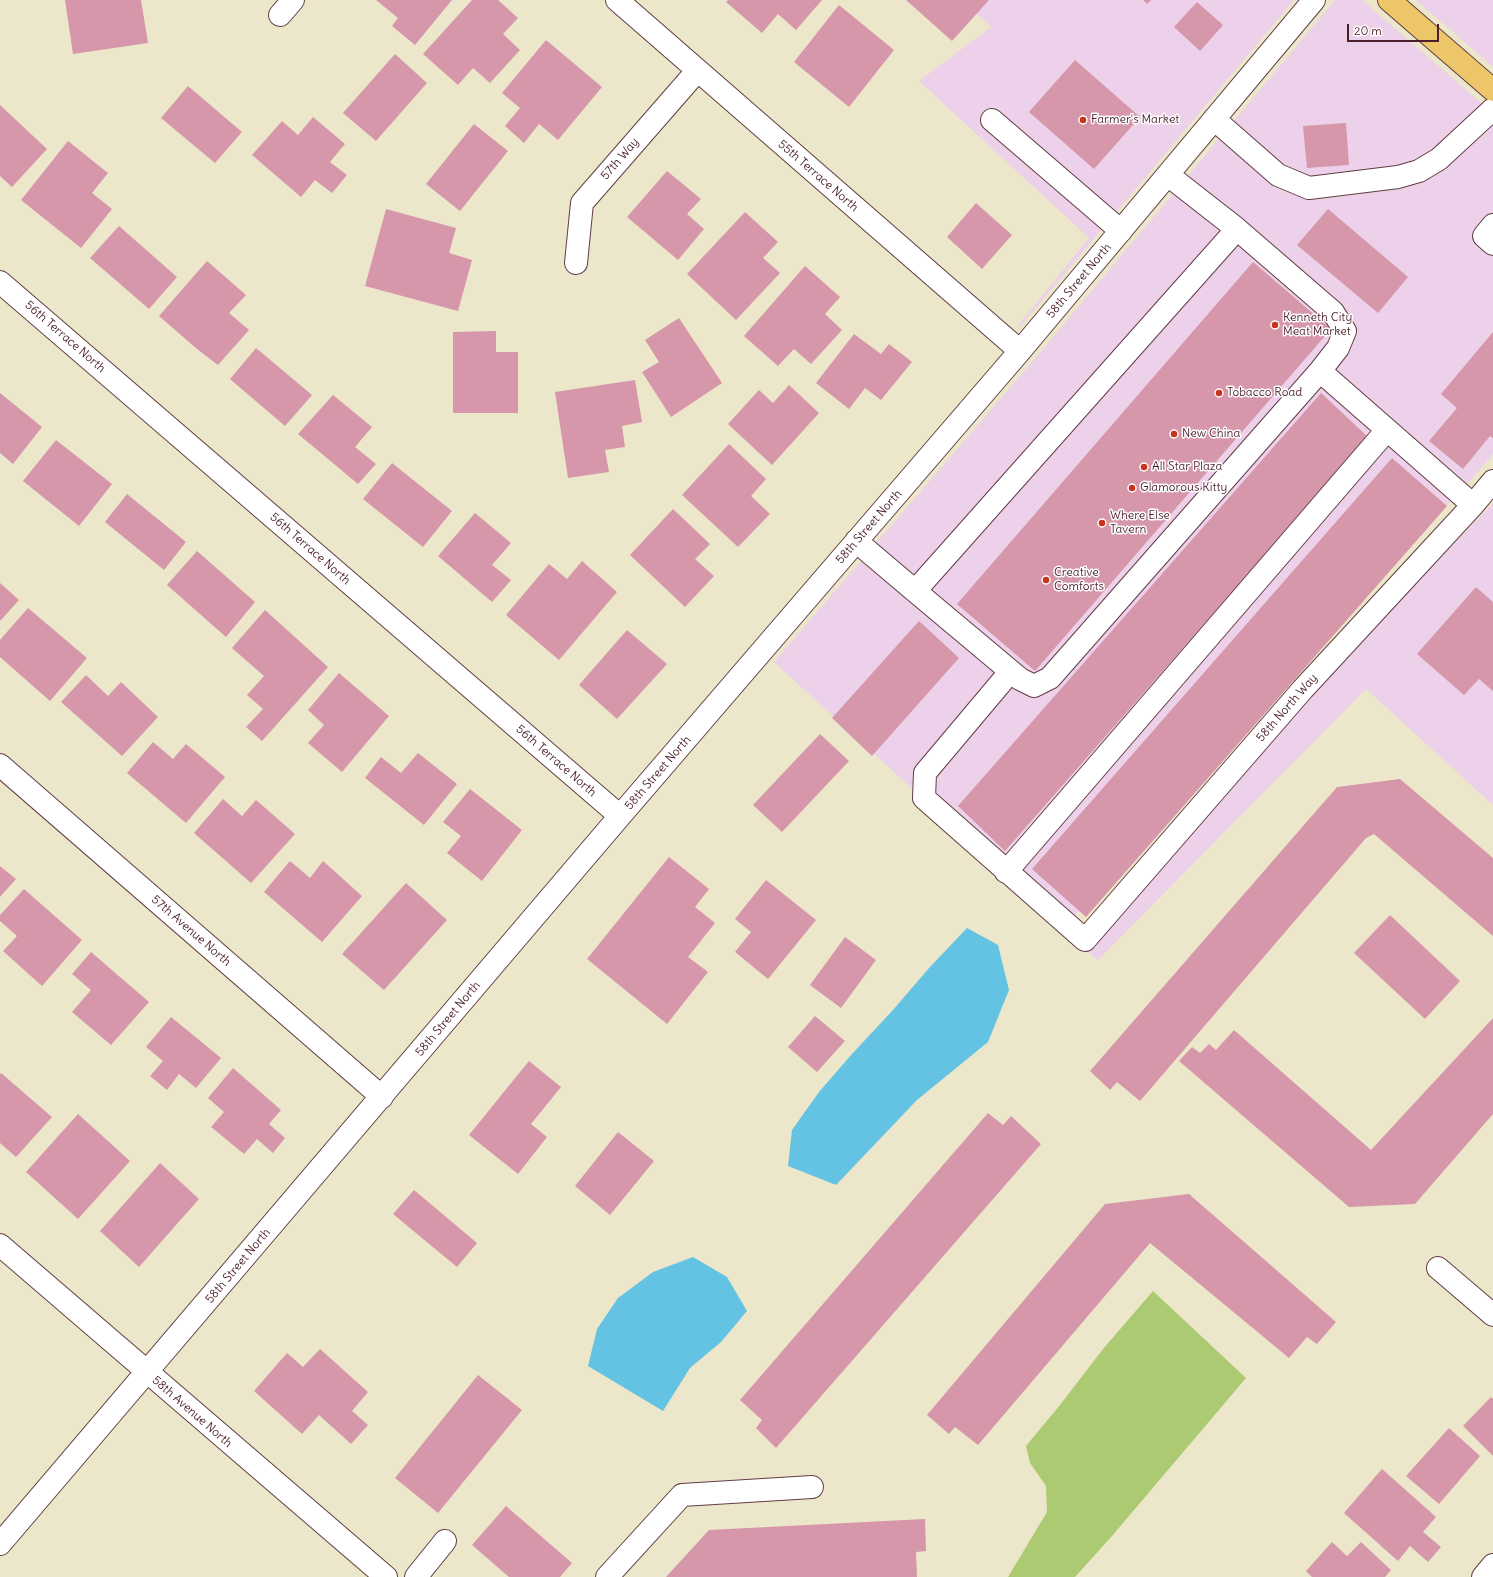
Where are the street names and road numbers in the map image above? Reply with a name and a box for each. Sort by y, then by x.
street label: 57th Way [598,135,642,183]
street label: 55th Terrace North [775,137,861,215]
street label: 58th Street North [1043,241,1115,321]
street label: 56th Terrace North [22,298,108,376]
street label: 58th Street North [833,487,905,567]
street label: 56th Terrace North [267,510,353,588]
street label: 58th North Way [1254,671,1320,745]
street label: 56th Terrace North [513,722,599,800]
street label: 58th Street North [622,733,694,813]
street label: 57th Avenue North [148,893,234,969]
street label: 58th Street North [412,979,484,1059]
street label: 58th Street North [202,1226,274,1306]
street label: 58th Avenue North [149,1373,235,1451]

